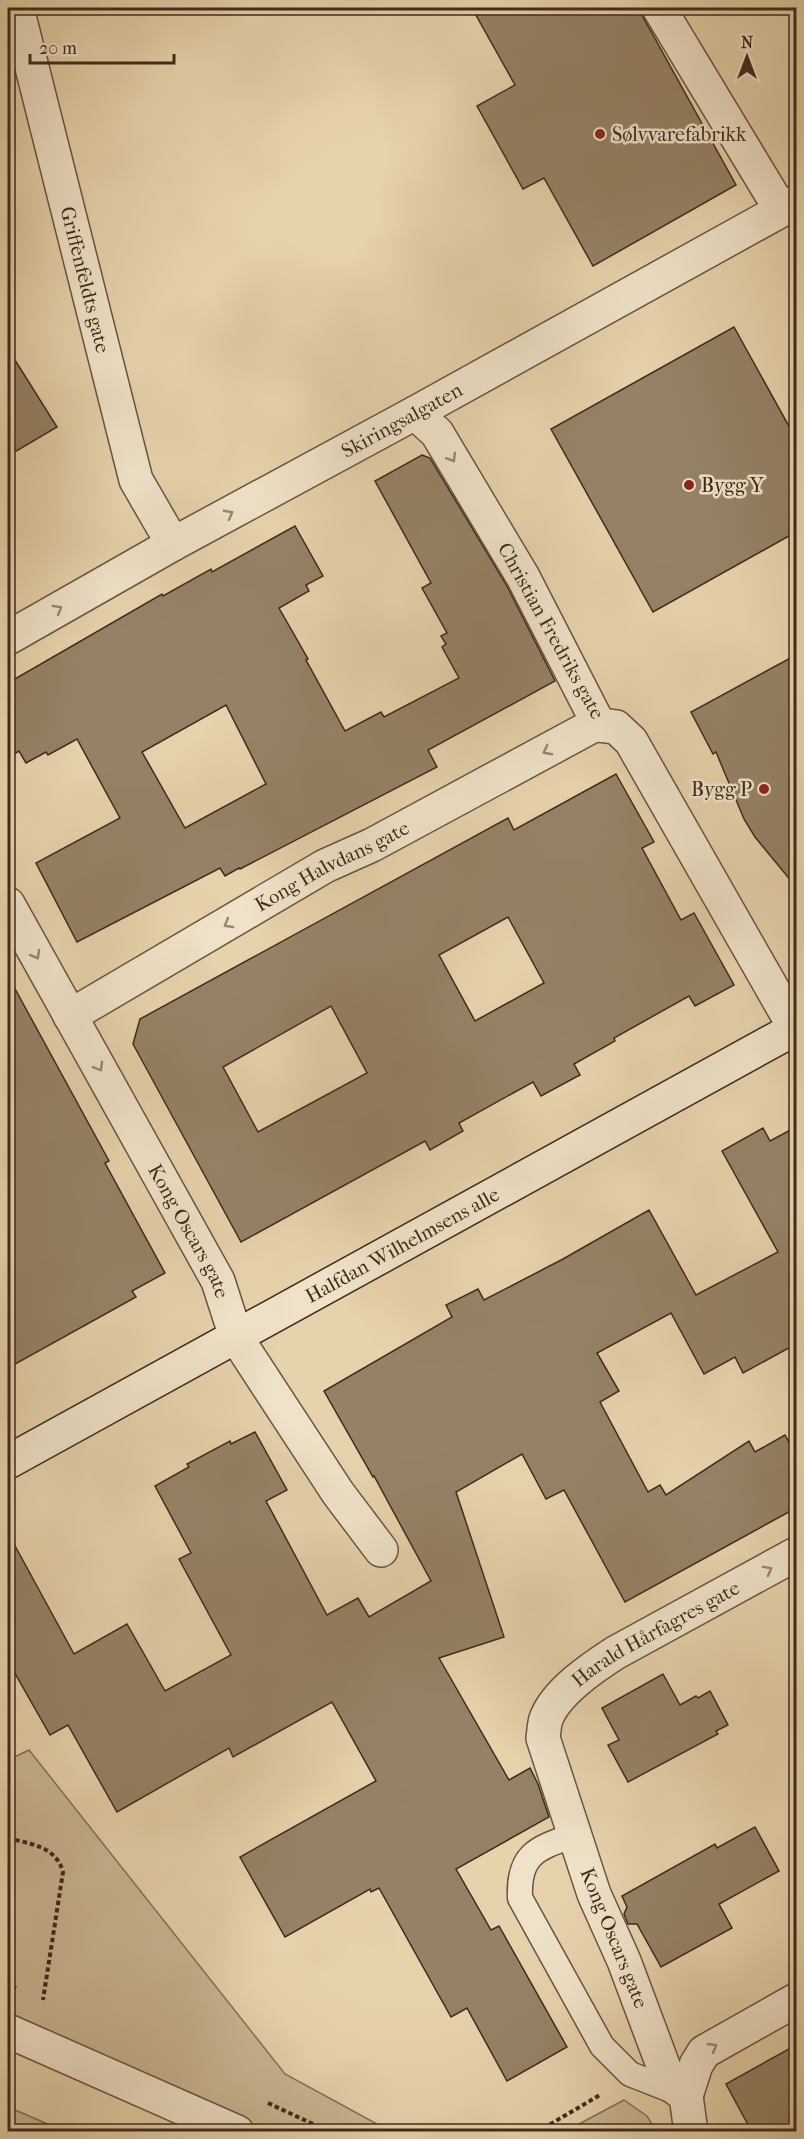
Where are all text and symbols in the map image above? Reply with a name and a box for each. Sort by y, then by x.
scale bar [30,27,174,65]
north arrow [717,27,777,87]
text: N [741,33,754,52]
text: 20 m [39,38,77,59]
place label: Sølvvarefabrikk [612,123,747,146]
marker: Sølvvarefabrikk [593,127,607,141]
street label: Griffenfeldts gate [56,204,115,355]
street label: Skiringsalgaten [337,378,466,462]
one-way arrow [444,452,456,462]
place label: Bygg Y [701,474,765,497]
marker: Bygg Y [682,478,696,492]
one-way arrow [222,510,233,521]
street label: Christian Fredriks gate [493,539,609,723]
one-way arrow [52,605,62,616]
one-way arrow [542,744,553,755]
place label: Bygg P [691,778,752,801]
marker: Bygg P [757,782,771,796]
street label: Kong Halvdans gate [251,816,413,916]
one-way arrow [224,916,234,928]
one-way arrow [29,949,40,959]
one-way arrow [92,1061,104,1071]
street label: Kong Oscars gate [144,1160,234,1301]
street label: Halfdan Wilhelmsens alle [301,1182,503,1308]
one-way arrow [762,1566,772,1578]
street label: Harald Hårfagres gate [567,1576,743,1692]
street label: Kong Oscars gate [575,1865,653,2012]
one-way arrow [706,2043,717,2054]

